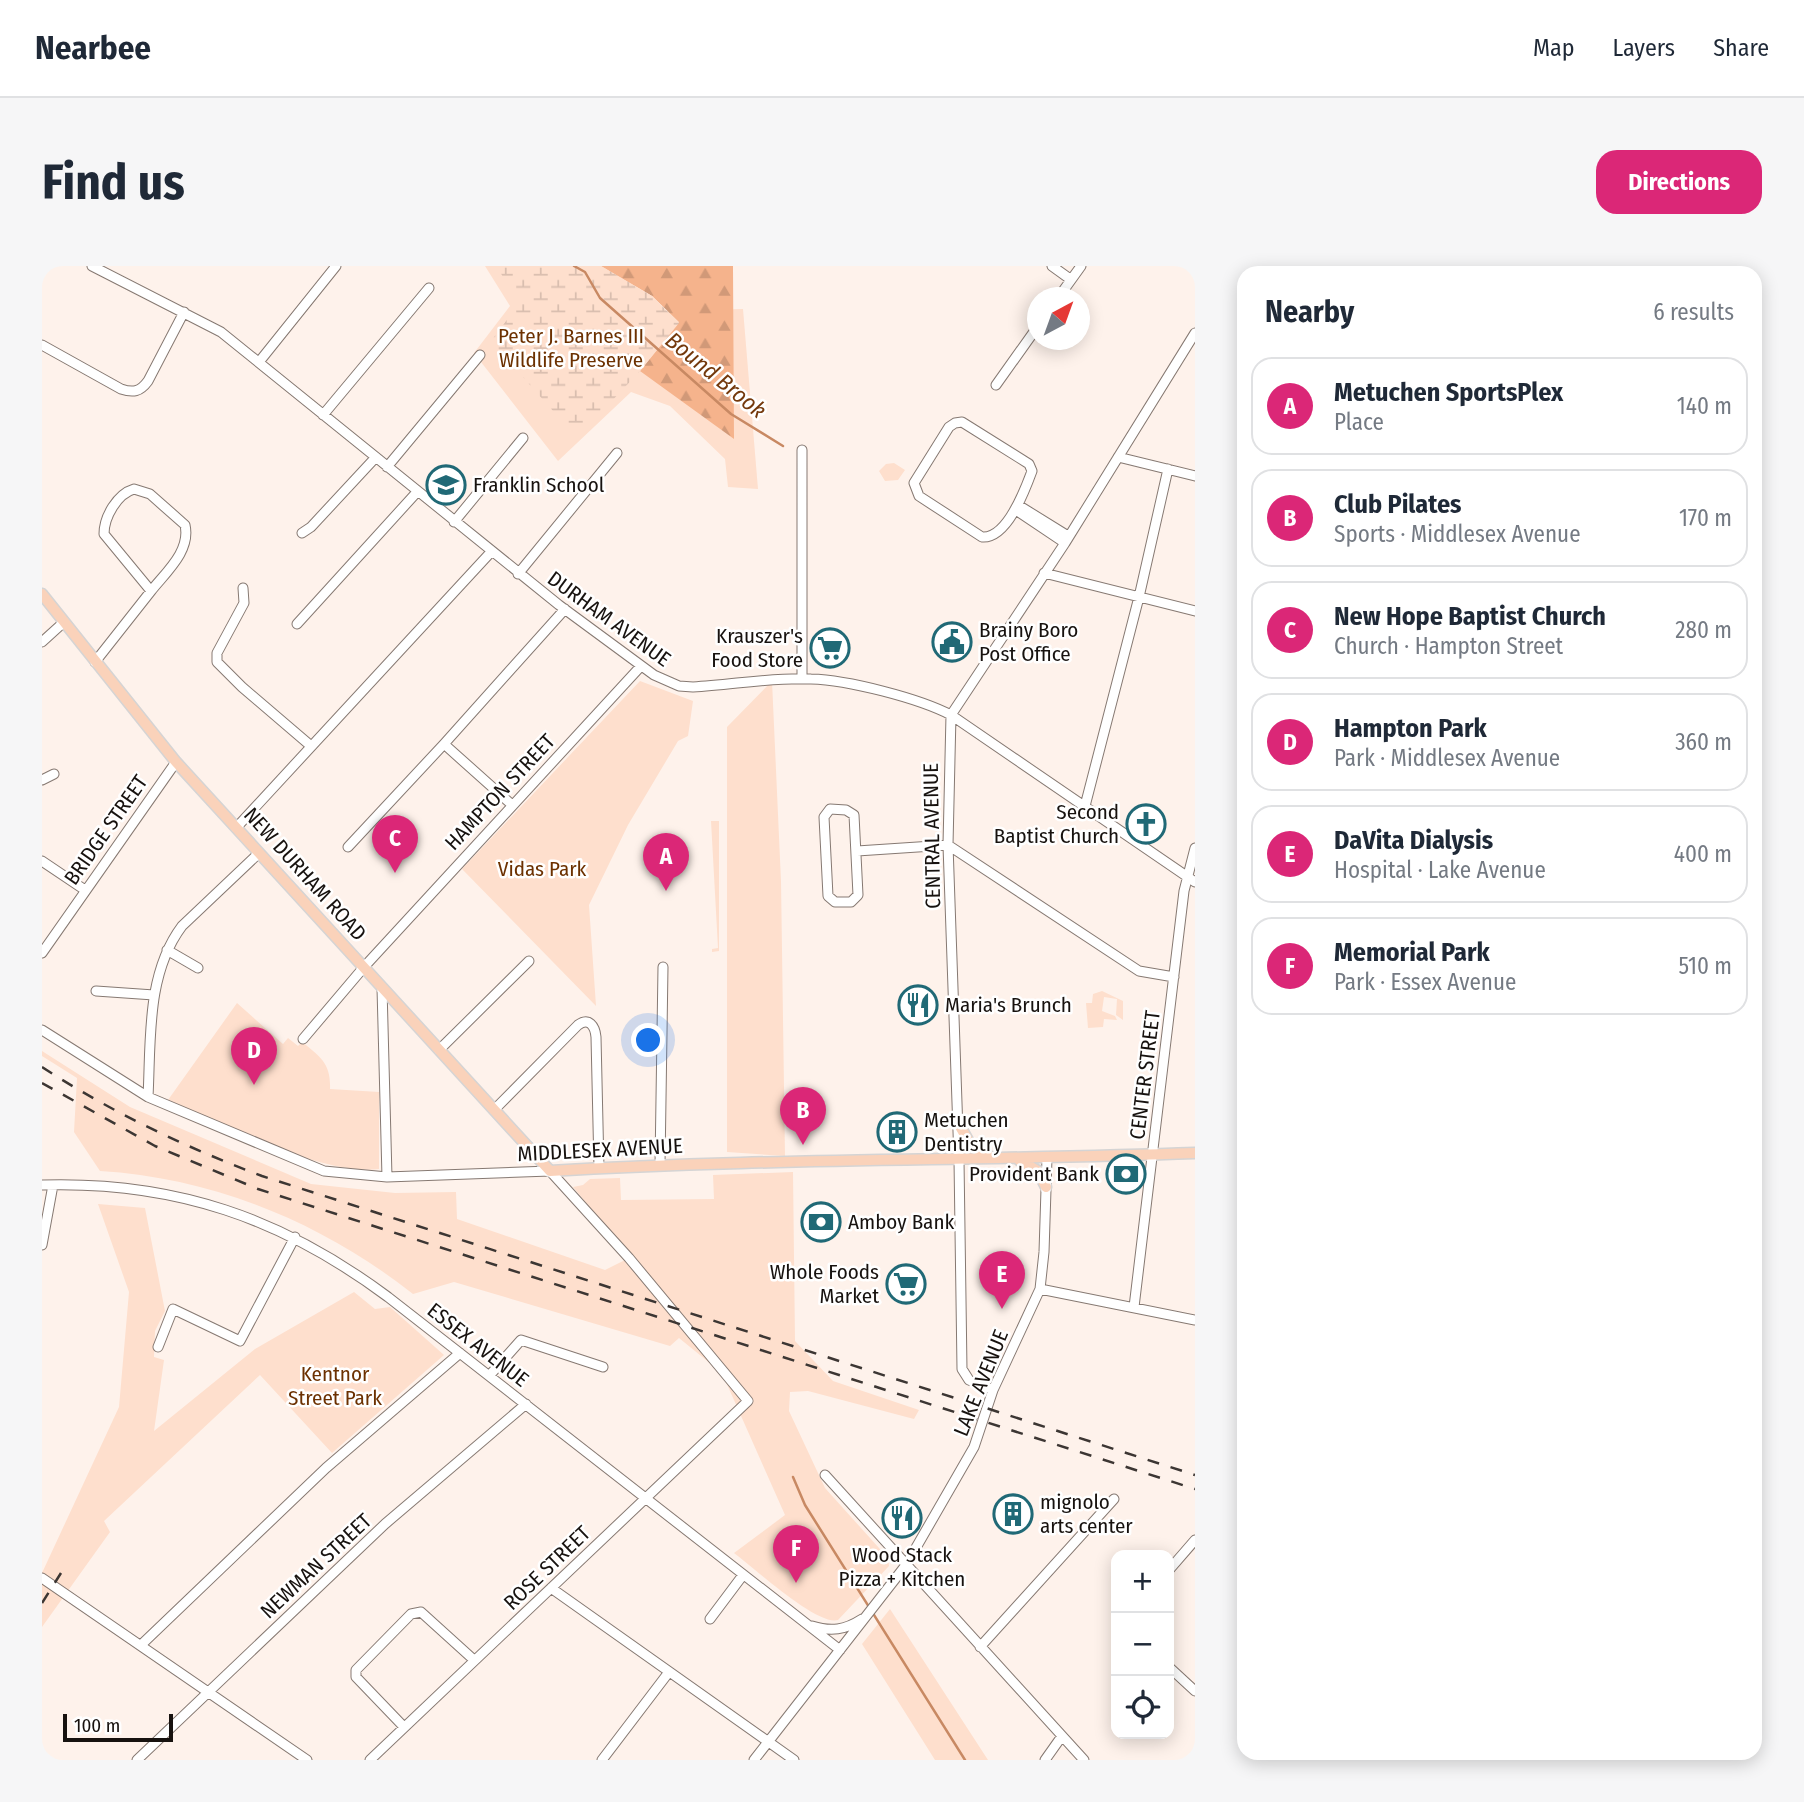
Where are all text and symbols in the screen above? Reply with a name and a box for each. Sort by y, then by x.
text: Nearbee [35,28,151,68]
text: Map [1533,34,1575,62]
text: Layers [1613,34,1675,62]
text: Share [1713,34,1769,62]
button: Directions [1596,150,1762,214]
text: Find us [42,153,185,212]
north arrow [1027,287,1090,350]
text: Nearby [1265,294,1354,330]
text: 6 results [1653,298,1734,326]
park label: Peter J. Barnes III Wildlife Preserve [498,323,644,373]
water label: Bound Brook [660,326,772,424]
text: Metuchen SportsPlex [1334,377,1563,408]
text: A [1284,392,1296,420]
text: 140 m [1677,392,1732,420]
text: Place [1334,408,1384,436]
school or university icon: Franklin School [425,464,467,506]
place label: Franklin School [473,472,605,498]
text: Club Pilates [1334,489,1462,520]
text: B [1284,504,1296,532]
text: 170 m [1679,504,1732,532]
text: Sports · Middlesex Avenue [1334,520,1581,548]
street label: DURHAM AVENUE [542,566,676,672]
text: New Hope Baptist Church [1334,601,1606,632]
text: C [1284,616,1296,644]
text: 280 m [1675,616,1732,644]
place label: Brainy Boro Post Office [979,617,1078,667]
public building icon: Brainy Boro Post Office [931,621,973,663]
place label: Krauszer's Food Store [711,623,803,673]
supermarket icon: Krauszer's Food Store [809,627,851,669]
text: Church · Hampton Street [1334,632,1563,660]
text: Hampton Park [1334,713,1487,744]
street label: HAMPTON STREET [439,728,561,856]
text: D [1283,728,1297,756]
text: 360 m [1675,728,1732,756]
text: Park · Middlesex Avenue [1334,744,1560,772]
street label: CENTRAL AVENUE [918,763,946,909]
street label: BRIDGE STREET [59,770,154,890]
place label: Second Baptist Church [994,799,1119,849]
street label: NEW DURHAM ROAD [238,802,372,946]
church icon: Second Baptist Church [1125,803,1167,845]
pin: C [372,815,418,873]
text: DaVita Dialysis [1334,825,1493,856]
pin: A [643,833,689,891]
text: E [1285,840,1295,868]
text: 400 m [1674,840,1732,868]
park label: Vidas Park [498,856,587,882]
text: Hospital · Lake Avenue [1334,856,1546,884]
text: Memorial Park [1334,937,1490,968]
text: F [1285,952,1295,980]
text: 510 m [1679,952,1732,980]
text: Park · Essex Avenue [1334,968,1516,996]
restaurant icon: Maria's Brunch [897,984,939,1026]
place label: Maria's Brunch [945,992,1072,1018]
street label: CENTER STREET [1124,1009,1166,1141]
your location [631,1023,665,1057]
pin: D [231,1027,277,1085]
pin: B [780,1087,826,1145]
place label: Metuchen Dentistry [924,1107,1009,1157]
building icon: Metuchen Dentistry [876,1111,918,1153]
street label: MIDDLESEX AVENUE [517,1133,683,1167]
bank icon: Provident Bank [1105,1153,1147,1195]
place label: Provident Bank [969,1161,1099,1187]
bank icon: Amboy Bank [800,1201,842,1243]
place label: Amboy Bank [848,1209,954,1235]
pin: E [979,1251,1025,1309]
place label: Whole Foods Market [770,1259,879,1309]
supermarket icon: Whole Foods Market [885,1263,927,1305]
street label: ESSEX AVENUE [422,1297,534,1393]
street label: LAKE AVENUE [948,1326,1014,1440]
park label: Kentnor Street Park [288,1361,382,1411]
place label: mignolo arts center [1040,1489,1133,1539]
building icon: mignolo arts center [992,1493,1034,1535]
restaurant icon: Wood Stack Pizza + Kitchen [881,1497,923,1539]
street label: NEWMAN STREET [255,1508,377,1624]
street label: ROSE STREET [498,1520,596,1616]
pin: F [773,1525,819,1583]
place label: Wood Stack Pizza + Kitchen [839,1542,965,1592]
map controls [1111,1550,1174,1739]
button: + [1111,1550,1174,1613]
button: − [1111,1613,1174,1676]
button: locate [1111,1676,1174,1739]
scale bar [63,1711,173,1743]
text: 100 m [74,1714,120,1737]

